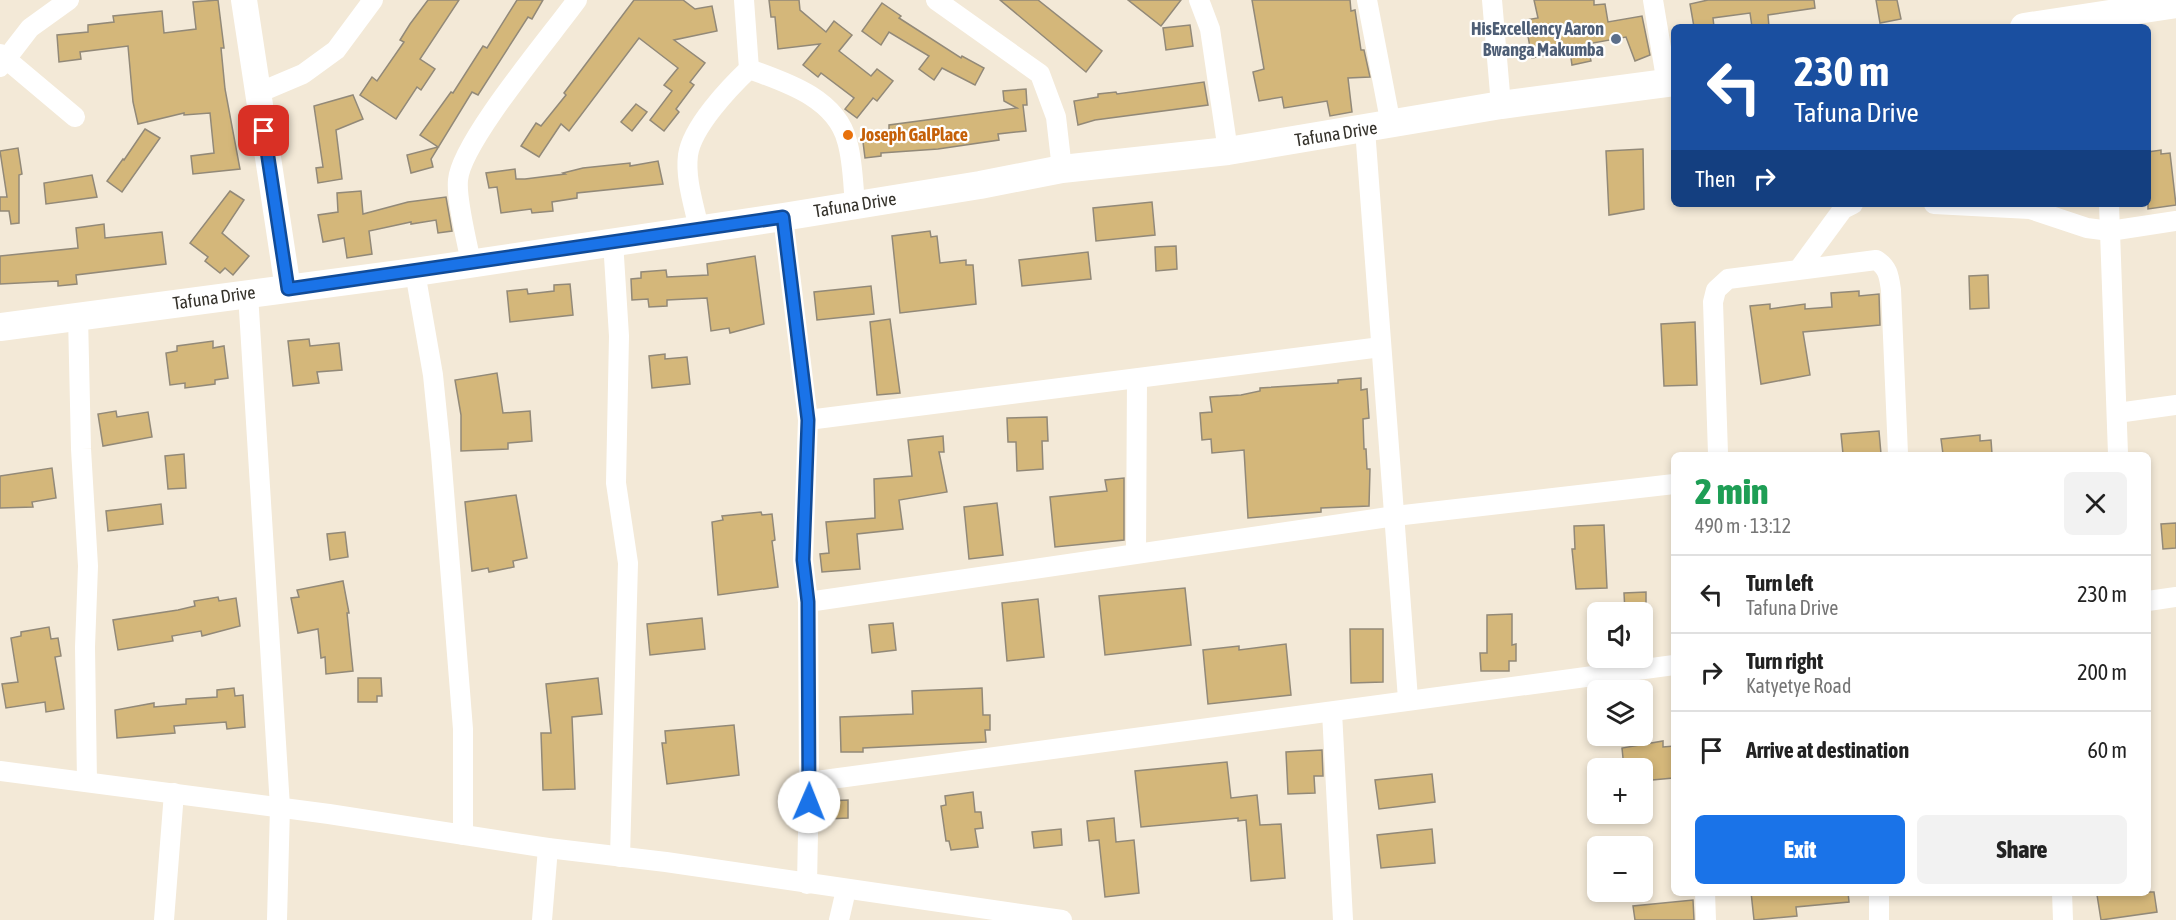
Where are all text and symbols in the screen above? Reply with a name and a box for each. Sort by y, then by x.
place label: HisExcellency Aaron Bwanga Makumba [1471,18,1604,60]
marker: HisExcellency Aaron Bwanga Makumba [1609,32,1623,46]
text: 230 m [1794,47,1889,95]
icon: left [1695,48,1773,126]
text: Tafuna Drive [1794,97,1919,128]
pin [238,105,289,156]
icon: arrive [247,114,280,147]
street label: Tafuna Drive [1293,117,1379,150]
place label: Joseph GalPlace [859,124,968,145]
marker: Joseph GalPlace [841,128,855,142]
icon: right [1748,162,1781,195]
text: Then [1695,166,1736,192]
street label: Tafuna Drive [812,188,898,221]
street label: Tafuna Drive [171,281,257,314]
text: 2 min [1695,470,1769,512]
button: close [2064,472,2127,535]
text: 490 m · 13:12 [1695,514,1791,537]
text: Turn left [1746,570,1813,596]
icon: left [1695,578,1728,611]
text: 230 m [2077,581,2127,607]
text: Tafuna Drive [1746,596,1838,619]
map controls [1587,602,1653,902]
button: sound [1587,602,1653,668]
text: Turn right [1746,648,1823,674]
icon: right [1695,656,1728,689]
text: 200 m [2077,659,2127,685]
text: Katyetye Road [1746,674,1851,697]
button: layers [1587,680,1653,746]
icon: arrive [1695,734,1728,767]
text: Arrive at destination [1746,737,1909,763]
text: 60 m [2087,737,2127,763]
button: + [1587,758,1653,824]
position arrow [777,770,841,834]
button: Exit [1695,815,1905,884]
button: Share [1917,815,2127,884]
button: − [1587,836,1653,902]

